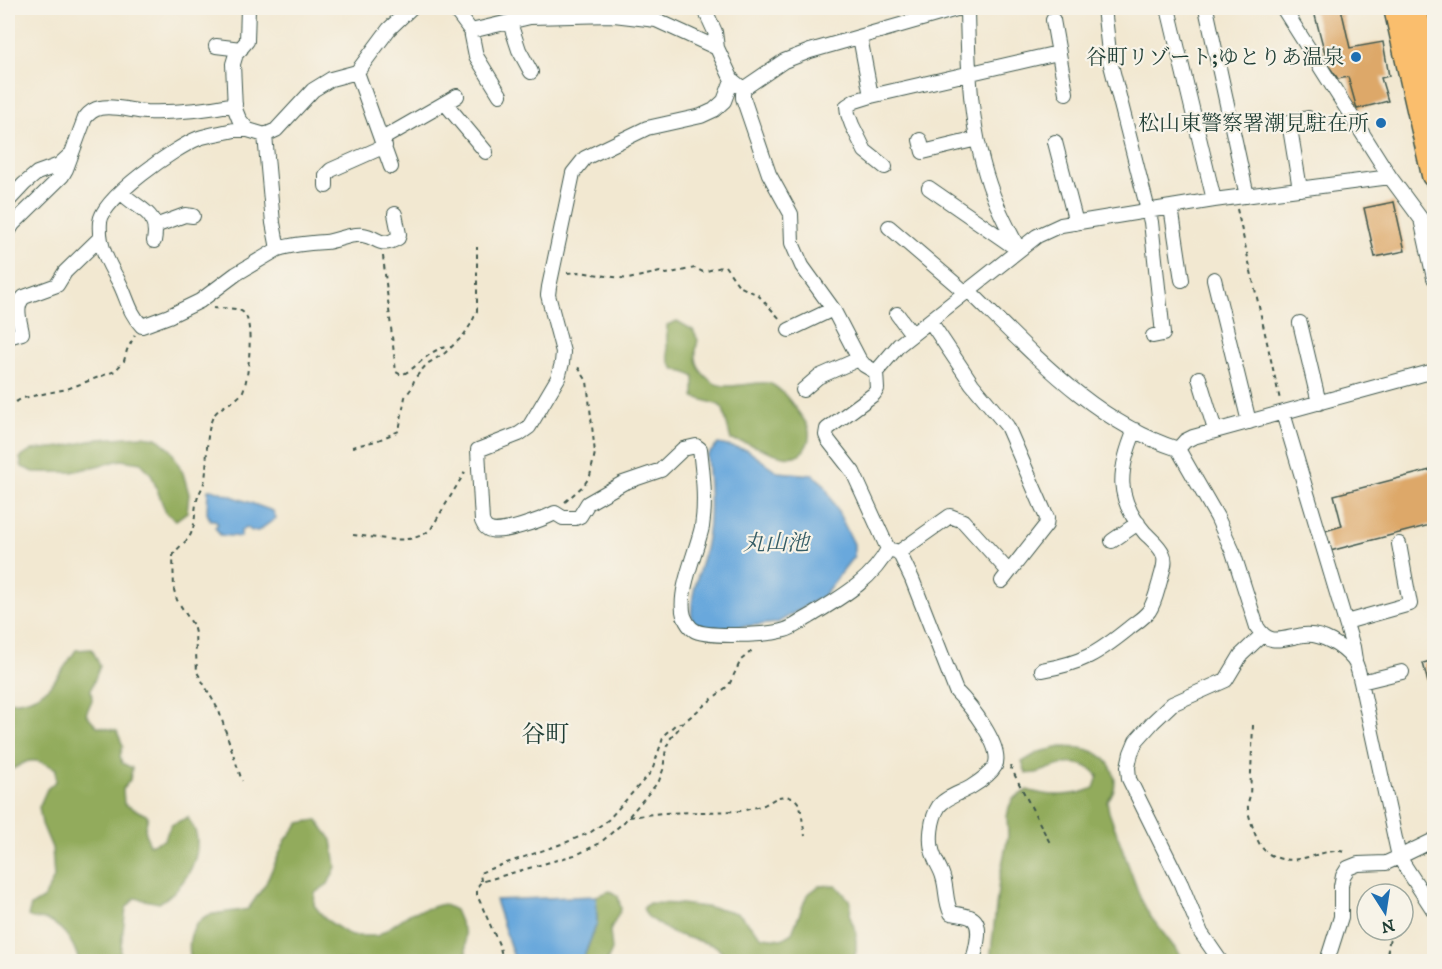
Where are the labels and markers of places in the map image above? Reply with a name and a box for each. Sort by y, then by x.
place label: 谷町リゾート;ゆとりあ温泉 [1086,45,1344,71]
marker: 谷町リゾート;ゆとりあ温泉 [1349,50,1363,64]
place label: 松山東警察署潮見駐在所 [1138,111,1369,137]
marker: 松山東警察署潮見駐在所 [1374,116,1388,130]

